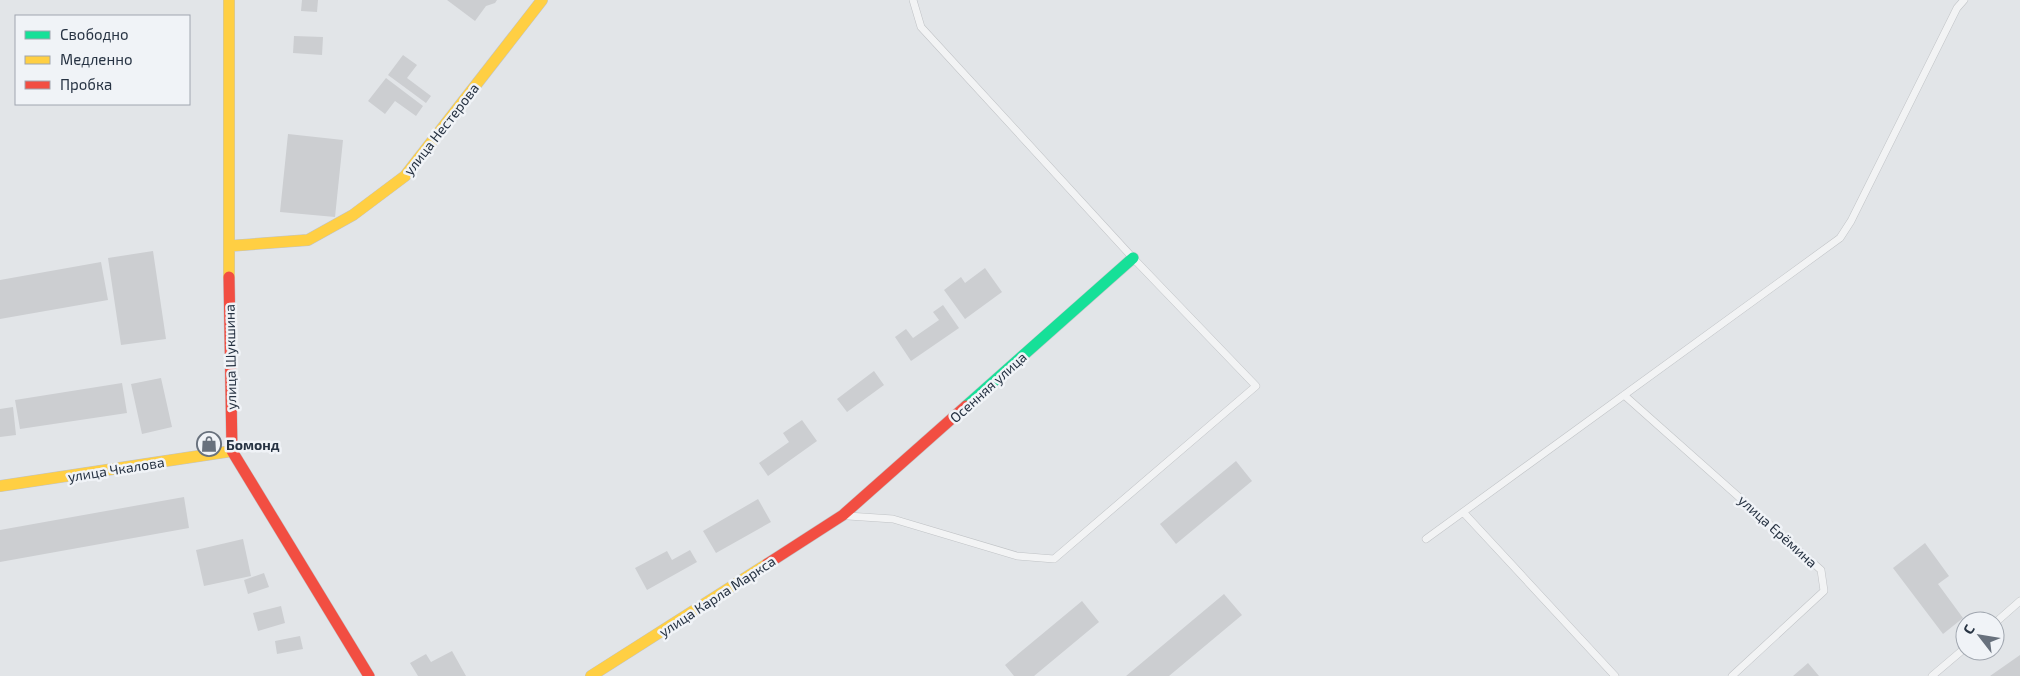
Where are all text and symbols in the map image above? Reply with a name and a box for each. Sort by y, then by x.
legend [15,15,190,105]
text: Свободно [60,25,129,43]
text: Медленно [60,50,133,68]
text: Пробка [60,75,112,93]
street label: улица Нестерова [400,80,482,178]
street label: улица Шукшина [221,304,239,410]
street label: Осенняя улица [946,348,1030,426]
shop icon: Бомонд [196,431,222,457]
place label: Бомонд [226,436,280,453]
street label: улица Чкалова [66,453,166,485]
street label: улица Ерёмина [1735,491,1821,571]
street label: улица Карла Маркса [656,552,778,640]
north arrow [1955,611,2005,661]
text: С [1959,621,1978,637]

